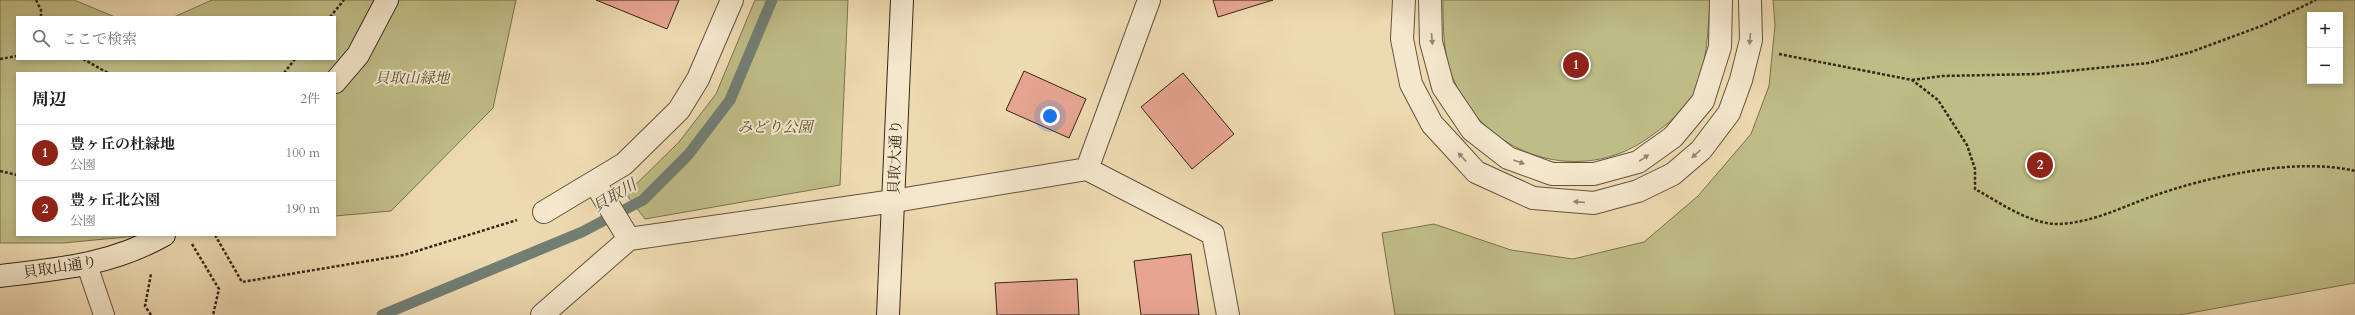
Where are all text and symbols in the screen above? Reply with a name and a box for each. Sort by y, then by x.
map controls [2307,12,2343,84]
button: + [2307,12,2343,48]
search box [16,16,336,60]
icon: search [30,27,52,49]
text: ここで検索 [62,29,137,49]
one-way arrow [1428,33,1435,45]
one-way arrow [1746,33,1753,45]
button: − [2307,48,2343,84]
pin: 1 [1563,50,1589,80]
park label: 貝取山緑地 [374,68,451,88]
text: 周辺 [32,88,66,111]
text: 2件 [300,90,320,108]
your location [1040,106,1060,126]
park label: みどり公園 [737,117,815,137]
street label: 貝取大通り [884,119,906,195]
text: 豊ヶ丘の杜緑地 [70,134,175,154]
text: 1 [42,144,48,162]
text: 100 m [286,144,320,162]
one-way arrow [1691,150,1701,159]
pin: 2 [2027,150,2053,180]
one-way arrow [1457,151,1466,162]
one-way arrow [1638,154,1649,162]
text: 公園 [70,156,96,174]
one-way arrow [1513,159,1525,165]
water label: 貝取川 [588,173,642,218]
text: 豊ヶ丘北公園 [70,190,160,210]
one-way arrow [1573,198,1585,205]
text: 2 [42,200,48,218]
text: 190 m [286,200,320,218]
text: 公園 [70,212,96,230]
street label: 貝取山通り [21,251,99,283]

